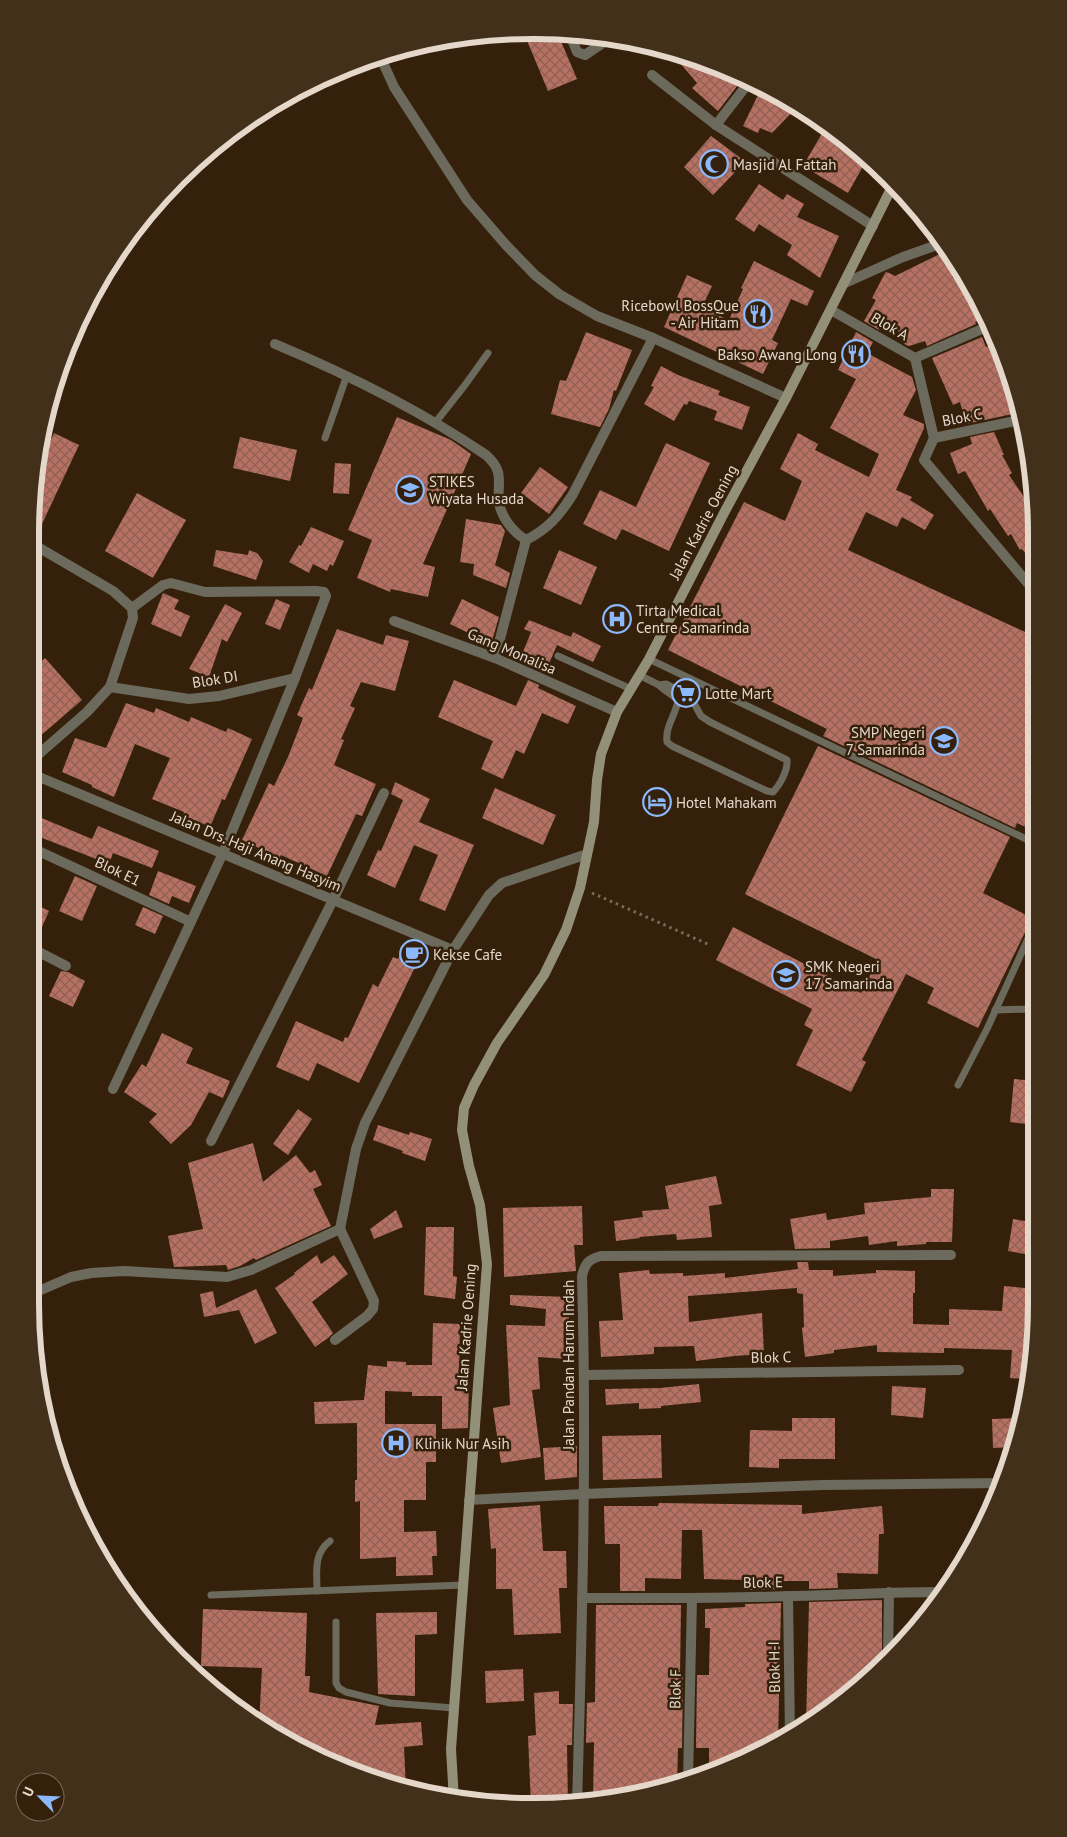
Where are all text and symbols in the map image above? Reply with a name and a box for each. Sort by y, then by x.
mosque icon: Masjid Al Fattah [699,149,729,179]
place label: Masjid Al Fattah [733,155,836,174]
place label: Ricebowl BossQue - Air Hitam [621,296,739,332]
restaurant icon: Ricebowl BossQue - Air Hitam [743,299,773,329]
street label: Blok A [868,308,912,344]
restaurant icon: Bakso Awang Long [841,339,871,369]
place label: Bakso Awang Long [717,345,837,364]
street label: Blok C [940,404,984,430]
street label: Jalan Kadrie Oening [664,461,741,583]
place label: STIKES Wiyata Husada [429,472,524,508]
school or university icon: STIKES Wiyata Husada [395,475,425,505]
place label: Tirta Medical Centre Samarinda [636,601,750,637]
hospital icon: Tirta Medical Centre Samarinda [602,604,632,634]
street label: Gang Monalisa [465,624,559,678]
street label: Blok DI [191,666,239,692]
supermarket icon: Lotte Mart [671,678,701,708]
place label: Lotte Mart [705,684,771,703]
place label: SMP Negeri 7 Samarinda [846,723,925,759]
school or university icon: SMP Negeri 7 Samarinda [929,726,959,756]
hotel icon: Hotel Mahakam [642,787,672,817]
place label: Hotel Mahakam [676,793,777,812]
street label: Jalan Drs. Haji Anang Hasyim [167,806,344,896]
street label: Blok E1 [92,852,144,890]
cafe icon: Kekse Cafe [399,939,429,969]
place label: Kekse Cafe [433,945,502,964]
place label: SMK Negeri 17 Samarinda [805,957,892,993]
school or university icon: SMK Negeri 17 Samarinda [771,960,801,990]
street label: Jalan Kadrie Oening [452,1263,480,1392]
street label: Jalan Pandan Harum Indah [559,1280,578,1451]
street label: Blok C [751,1347,791,1367]
hospital icon: Klinik Nur Asih [381,1428,411,1458]
place label: Klinik Nur Asih [415,1434,510,1453]
street label: Blok E [743,1572,783,1592]
street label: Blok H-I [764,1641,784,1693]
street label: Blok F [665,1669,685,1709]
north arrow [15,1772,65,1822]
text: U [18,1784,38,1799]

